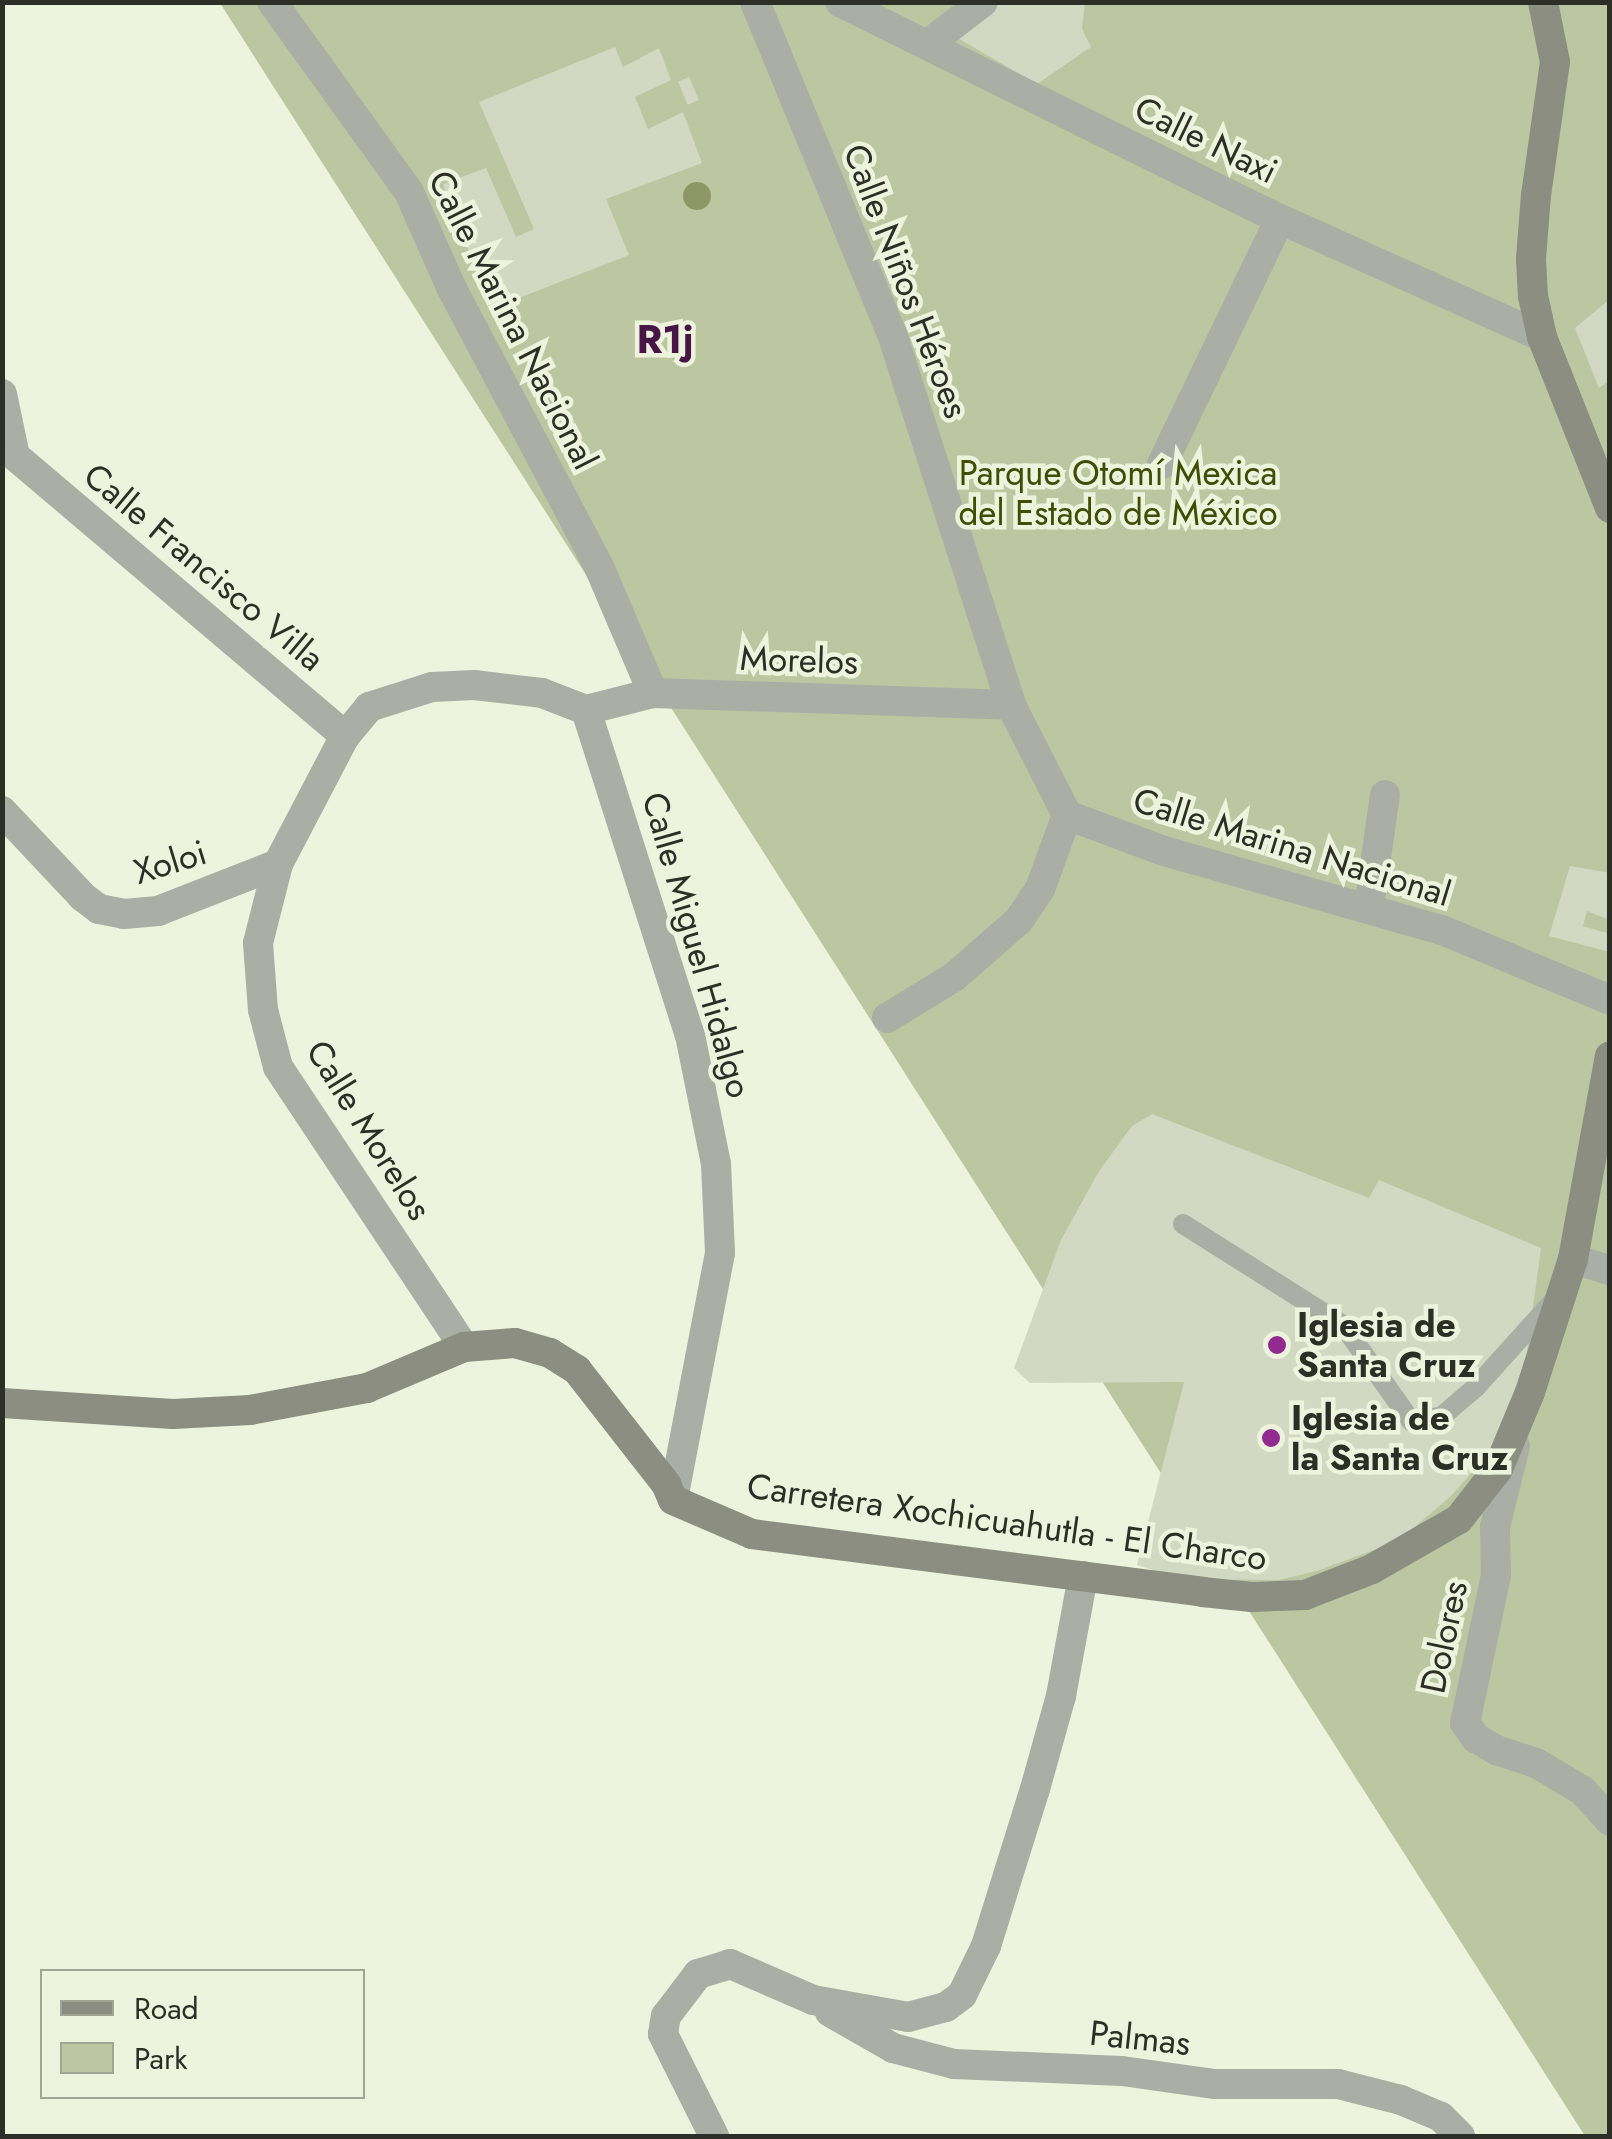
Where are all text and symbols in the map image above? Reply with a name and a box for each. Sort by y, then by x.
street label: Calle Naxi [1128,88,1284,192]
street label: Calle Niños Héroes [835,138,977,424]
street label: Calle Marina Nacional [419,164,607,476]
district label: R1j [636,315,694,363]
park label: Parque Otomí Mexica del Estado de México [958,452,1278,534]
street label: Calle Francisco Villa [75,454,333,680]
street label: Morelos [739,637,859,683]
street label: Calle Marina Nacional [1128,779,1456,915]
street label: Calle Miguel Hidalgo [633,787,761,1103]
street label: Xoloi [129,831,211,893]
street label: Calle Morelos [297,1033,441,1227]
place label: Iglesia de Santa Cruz [1297,1304,1476,1386]
marker: Iglesia de Santa Cruz [1266,1334,1288,1356]
place label: Iglesia de la Santa Cruz [1291,1397,1508,1479]
marker: Iglesia de la Santa Cruz [1260,1427,1282,1449]
street label: Carretera Xochicuahutla - El Charco [744,1465,1270,1579]
street label: Dolores [1412,1577,1476,1697]
legend [40,1969,365,2099]
text: Road [134,1987,199,2030]
street label: Palmas [1087,2012,1193,2064]
text: Park [134,2037,187,2080]

